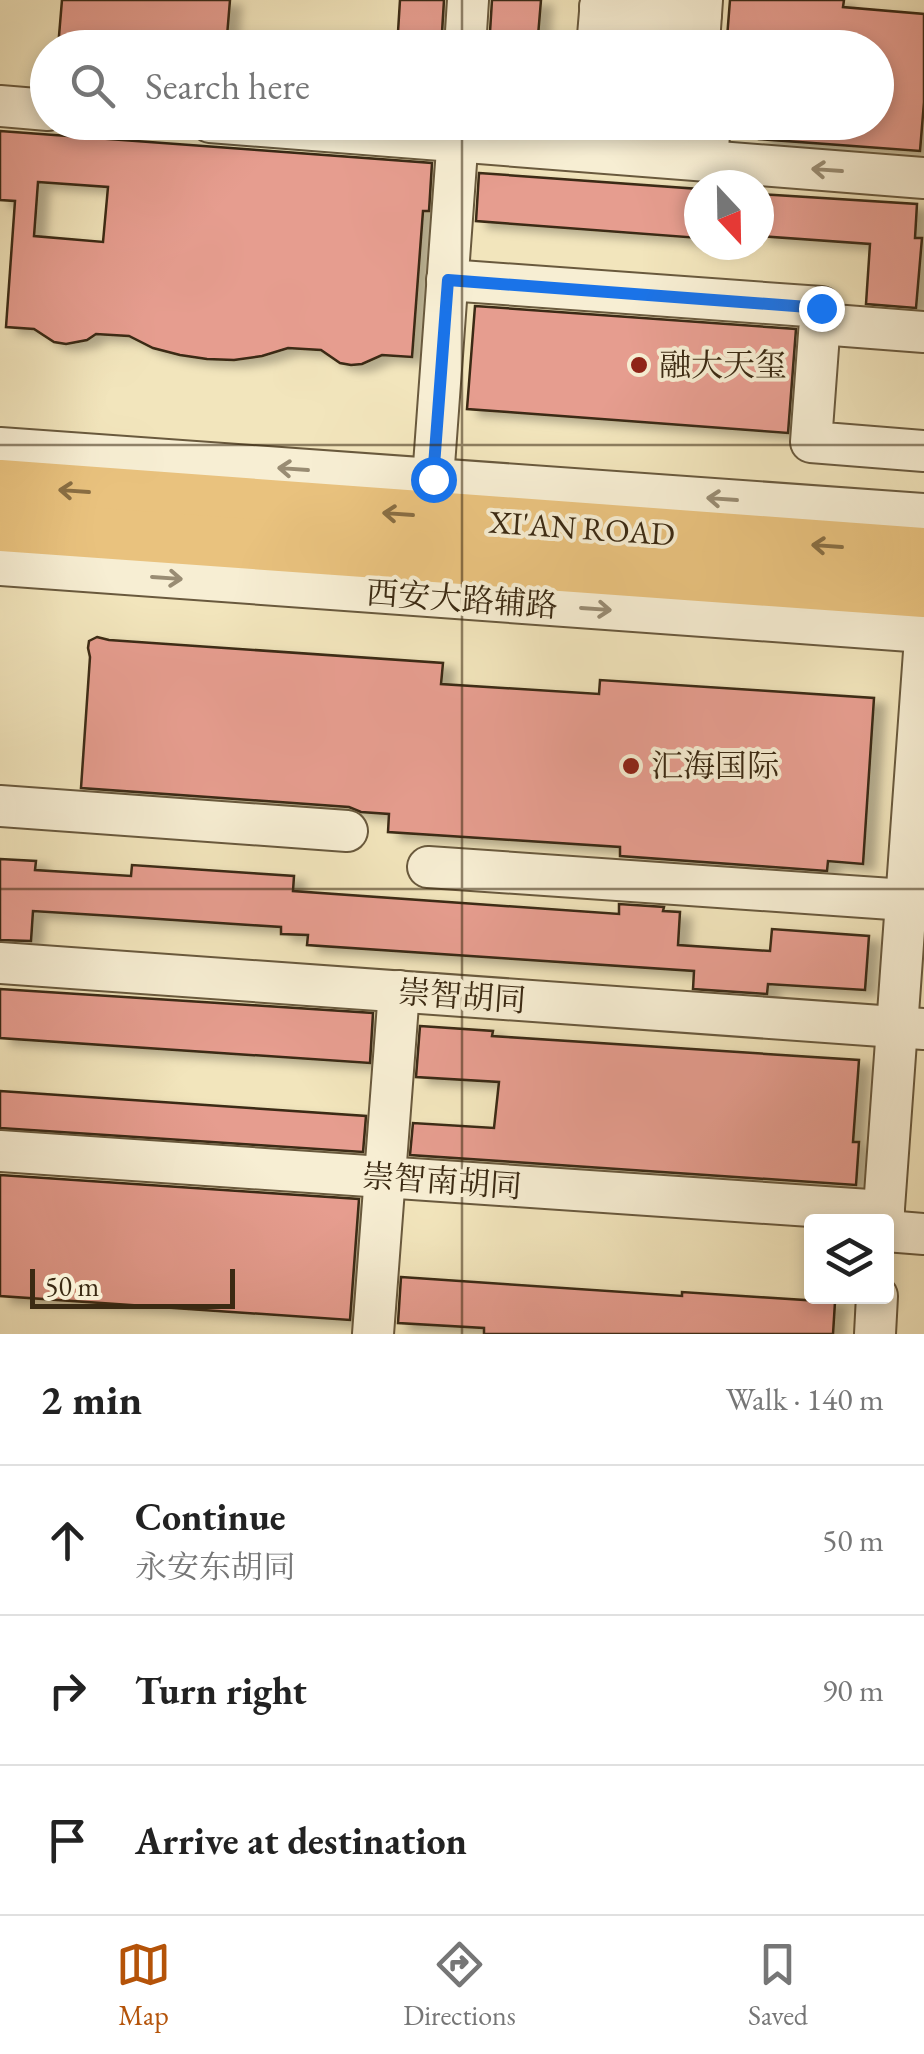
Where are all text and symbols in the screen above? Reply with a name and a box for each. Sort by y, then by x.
search box [30,30,894,140]
icon: search [65,58,120,113]
text: Search here [145,61,310,110]
one-way arrow [811,160,843,179]
north arrow [684,170,774,260]
route end [799,286,845,332]
place label: 融大天玺 [659,344,787,386]
marker: 融大天玺 [628,354,650,376]
route start [411,457,457,503]
one-way arrow [278,459,310,478]
one-way arrow [58,481,90,500]
one-way arrow [706,490,739,509]
street label: XI'AN ROAD [487,500,676,555]
one-way arrow [382,505,414,524]
one-way arrow [811,536,843,555]
one-way arrow [151,568,183,587]
street label: 西安大路辅路 [365,571,559,627]
one-way arrow [579,599,611,618]
place label: 汇海国际 [651,745,779,787]
marker: 汇海国际 [620,755,642,777]
street label: 崇智胡同 [397,971,527,1021]
street label: 崇智南胡同 [361,1154,523,1208]
map controls [804,1214,894,1304]
button: layers [804,1214,894,1304]
scale bar [30,1264,235,1308]
text: 50 m [45,1268,99,1304]
text: 2 min [40,1372,142,1427]
text: Walk · 140 m [726,1378,884,1420]
text: Continue [135,1492,286,1541]
icon: ahead [40,1513,95,1568]
text: 50 m [822,1519,884,1561]
text: 永安东胡同 [135,1546,295,1588]
icon: right [40,1663,95,1718]
text: Turn right [135,1666,307,1715]
text: 90 m [822,1669,884,1711]
icon: arrive [40,1813,95,1868]
text: Arrive at destination [135,1816,467,1865]
tab: Map [116,1937,171,2033]
tab: Directions [403,1937,516,2033]
tab: Saved [748,1937,808,2033]

